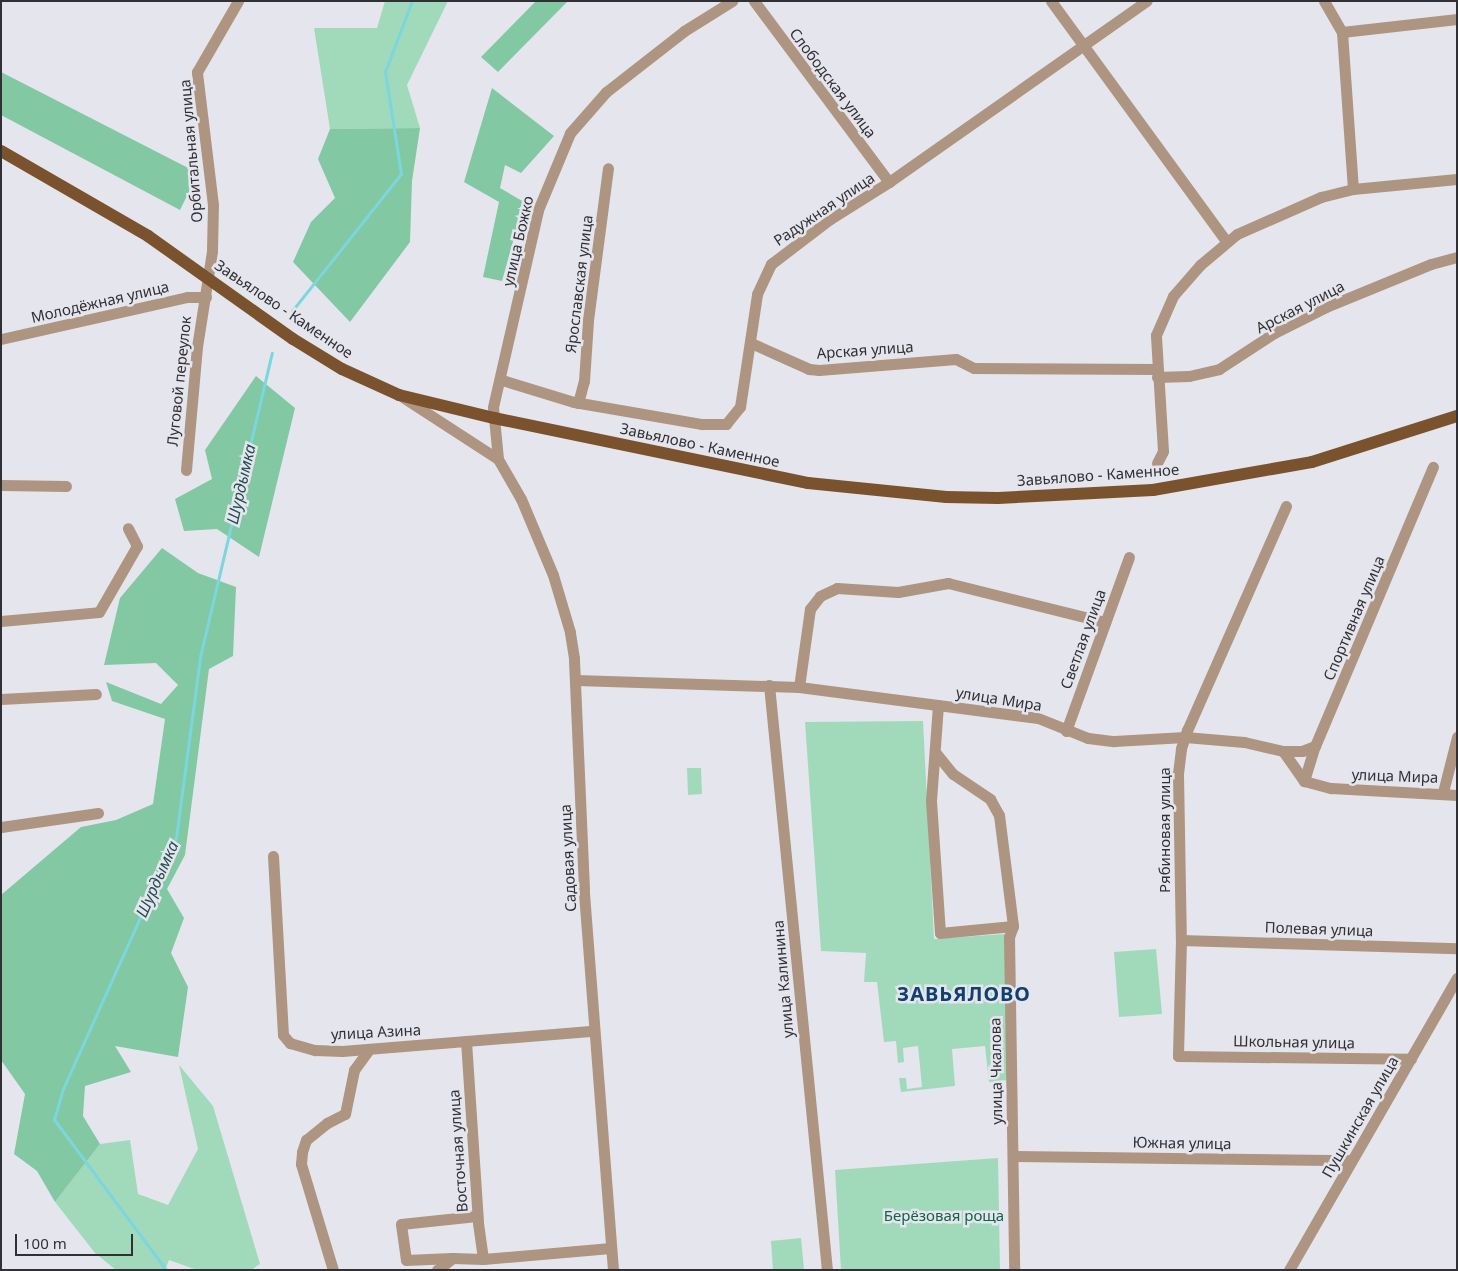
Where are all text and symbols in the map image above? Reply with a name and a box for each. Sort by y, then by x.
street label: Слободская улица [786,25,880,141]
street label: Орбитальная улица [176,79,206,223]
street label: Радужная улица [770,169,878,249]
street label: улица Божко [499,194,537,288]
street label: Ярославская улица [562,214,596,354]
street label: Завьялово - Каменное [212,256,356,362]
street label: Молодёжная улица [29,277,171,327]
street label: Арская улица [1253,277,1347,337]
street label: Луговой переулок [163,315,195,447]
street label: Арская улица [816,338,914,362]
street label: Завьялово - Каменное [619,419,781,471]
water label: Шурдымка [222,442,260,526]
street label: Завьялово - Каменное [1016,460,1180,490]
street label: Спортивная улица [1320,553,1388,683]
street label: Светлая улица [1057,587,1109,691]
street label: улица Мира [955,683,1043,715]
street label: улица Мира [1351,765,1439,787]
street label: Рябиновая улица [1156,767,1174,893]
street label: Садовая улица [556,804,580,912]
water label: Шурдымка [132,838,182,920]
street label: Полевая улица [1264,918,1374,940]
street label: улица Калинина [769,919,797,1039]
district label: ЗАВЬЯЛОВО [896,981,1032,1005]
street label: улица Чкалова [986,1017,1006,1125]
street label: улица Азина [331,1021,421,1043]
street label: Школьная улица [1233,1032,1355,1052]
street label: Пушкинская улица [1318,1053,1402,1181]
street label: Восточная улица [445,1089,471,1213]
street label: Южная улица [1132,1133,1232,1153]
park label: Берёзовая роща [884,1207,1004,1225]
scale bar [18,1224,135,1256]
text: 100 m [23,1233,67,1253]

